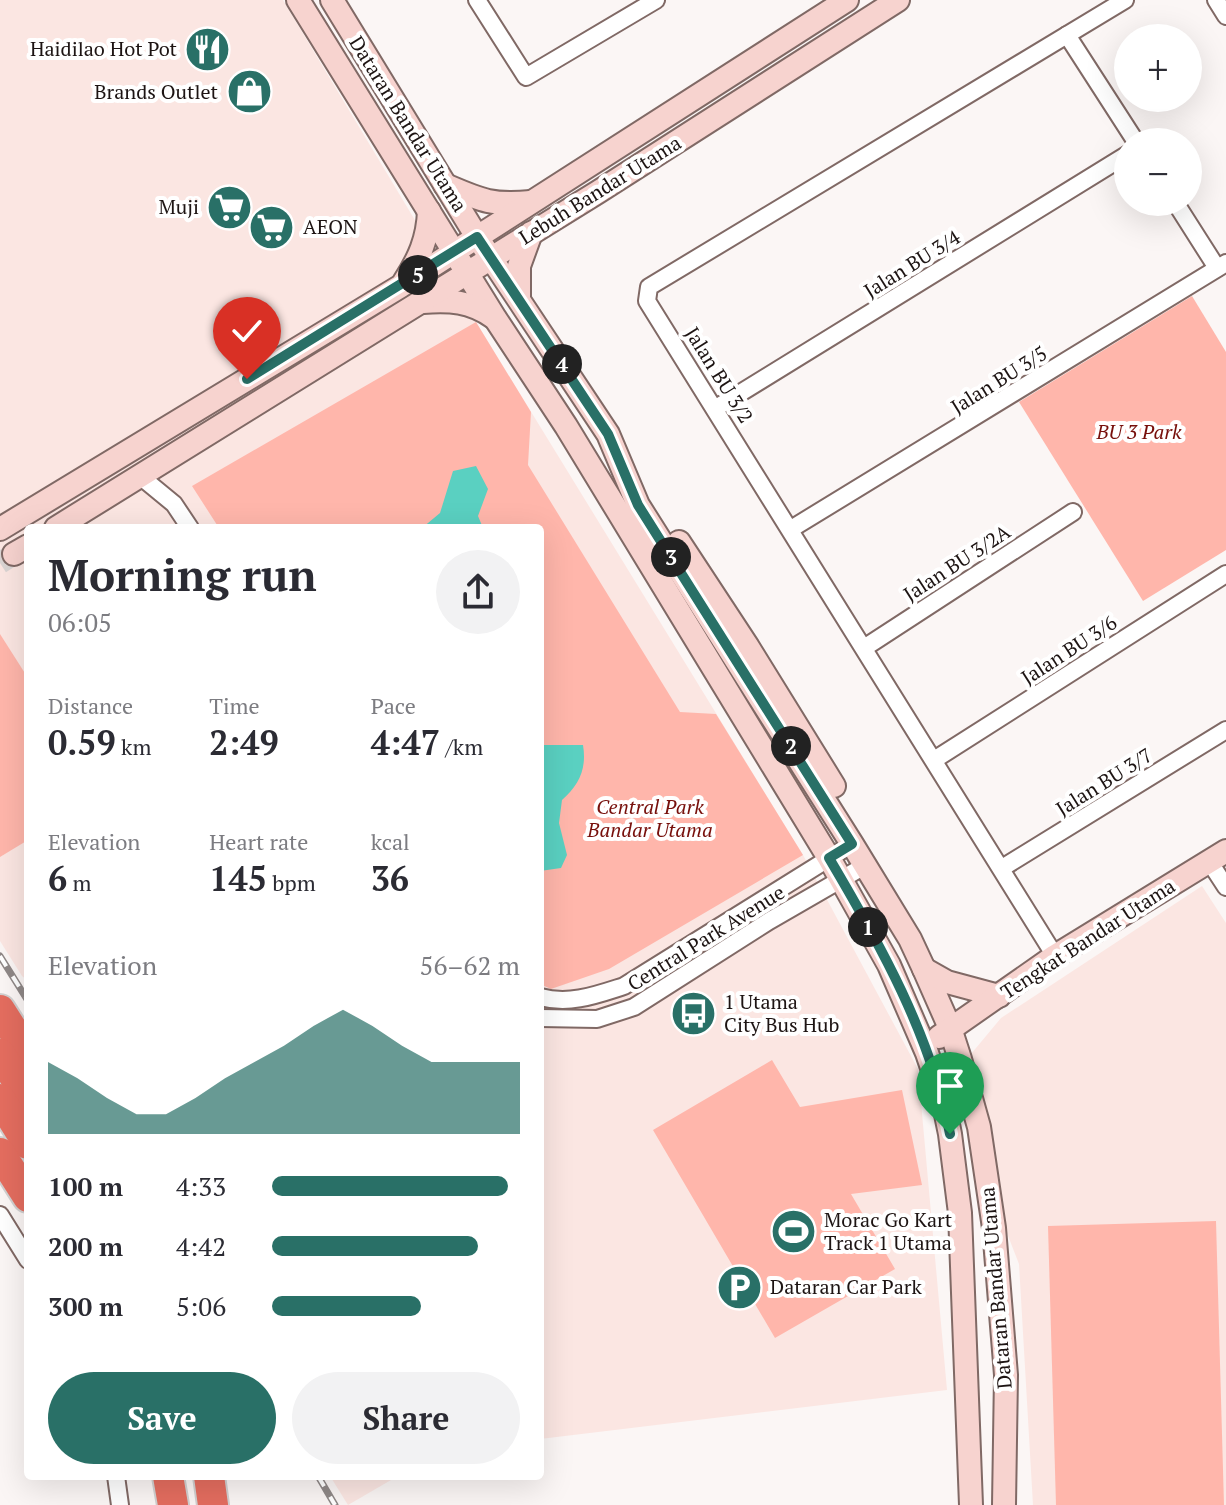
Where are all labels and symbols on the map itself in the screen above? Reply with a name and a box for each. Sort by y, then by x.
restaurant icon: Haidilao Hot Pot [184,25,232,73]
street label: Dataran Bandar Utama [343,31,474,217]
place label: Haidilao Hot Pot [30,35,178,62]
shop icon: Brands Outlet [225,68,273,116]
place label: Brands Outlet [94,78,219,105]
street label: Lebuh Bandar Utama [514,129,686,250]
supermarket icon: Muji [206,183,254,231]
place label: Muji [158,193,199,220]
supermarket icon: AEON [248,203,296,251]
place label: AEON [303,213,358,240]
street label: Jalan BU 3/4 [859,223,965,304]
pin: 5 [398,255,438,295]
pin [213,297,281,379]
street label: Jalan BU 3/2 [679,322,760,428]
street label: Jalan BU 3/5 [946,339,1052,420]
pin: 4 [542,344,582,384]
park label: BU 3 Park [1095,418,1182,445]
street label: Jalan BU 3/2A [898,518,1016,607]
pin: 3 [651,537,691,577]
street label: Jalan BU 3/6 [1016,609,1122,690]
pin: 2 [771,726,811,766]
street label: Jalan BU 3/7 [1051,741,1157,822]
park label: Central Park Bandar Utama [586,793,713,843]
street label: Tengkat Bandar Utama [995,872,1180,1005]
street label: Central Park Avenue [622,878,789,997]
pin: 1 [848,907,888,947]
place label: 1 Utama City Bus Hub [724,988,840,1038]
bus stop icon: 1 Utama City Bus Hub [669,989,717,1037]
pin [916,1052,984,1134]
street label: Dataran Bandar Utama [973,1186,1018,1390]
place label: Morac Go Kart Track 1 Utama [824,1206,953,1256]
sports icon: Morac Go Kart Track 1 Utama [769,1207,817,1255]
parking icon: Dataran Car Park [715,1263,763,1311]
place label: Dataran Car Park [770,1273,922,1300]

